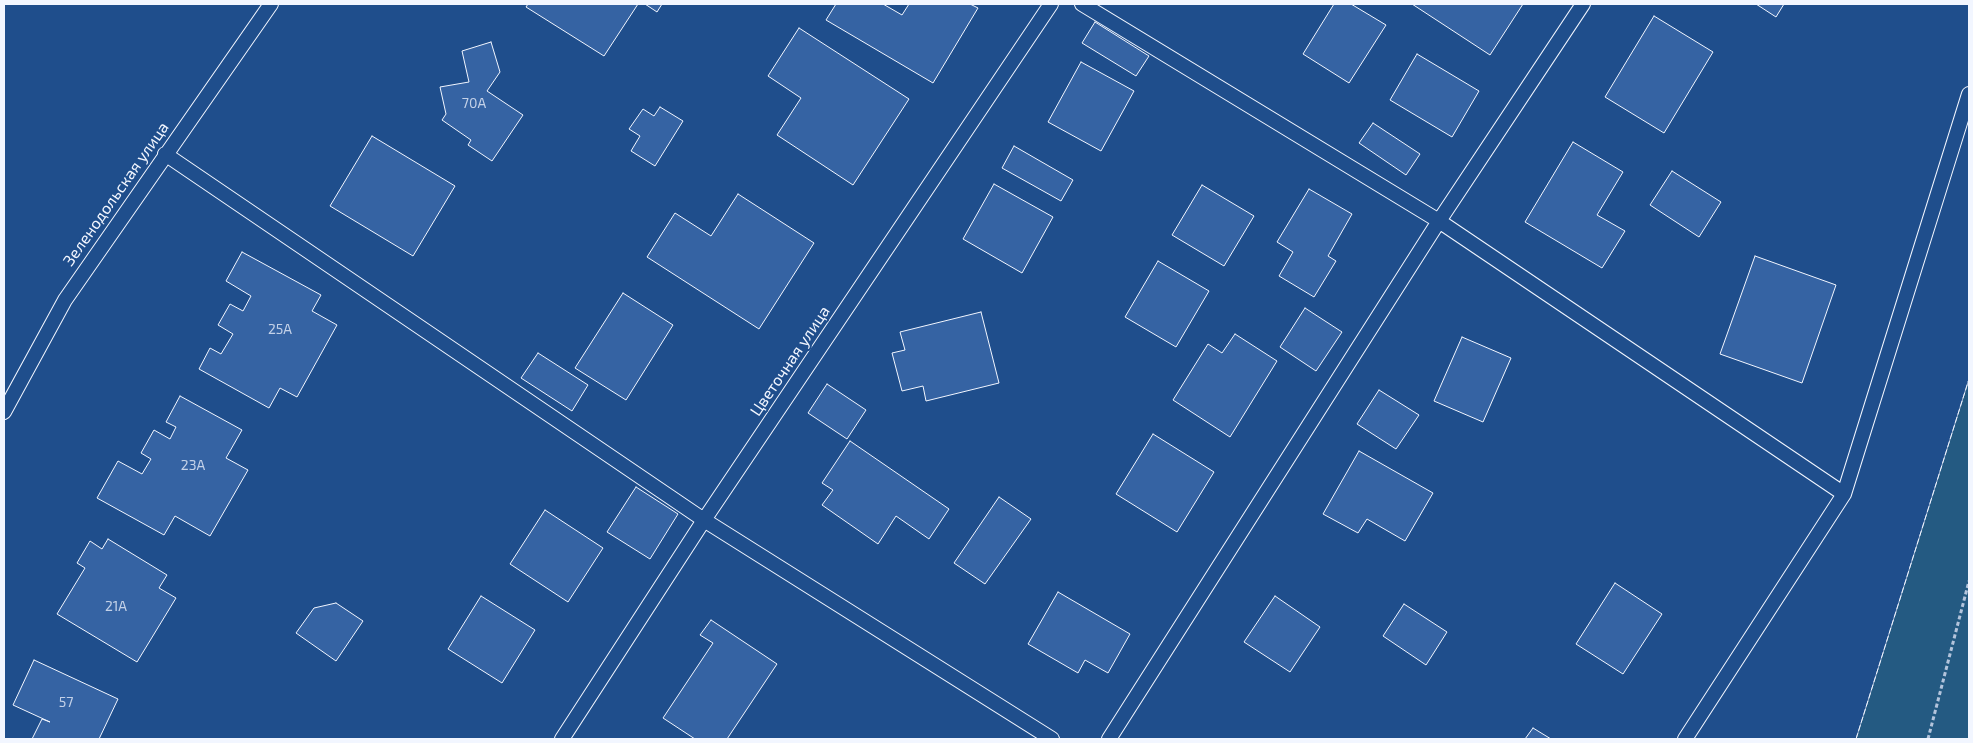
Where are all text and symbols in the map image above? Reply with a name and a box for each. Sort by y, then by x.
house number: 70А [462,95,486,111]
street label: Зеленодольская улица [59,118,173,270]
street label: Цветочная улица [746,302,834,420]
house number: 25А [268,321,292,337]
house number: 23А [181,457,205,473]
house number: 21А [105,598,127,614]
house number: 57 [59,694,73,710]

